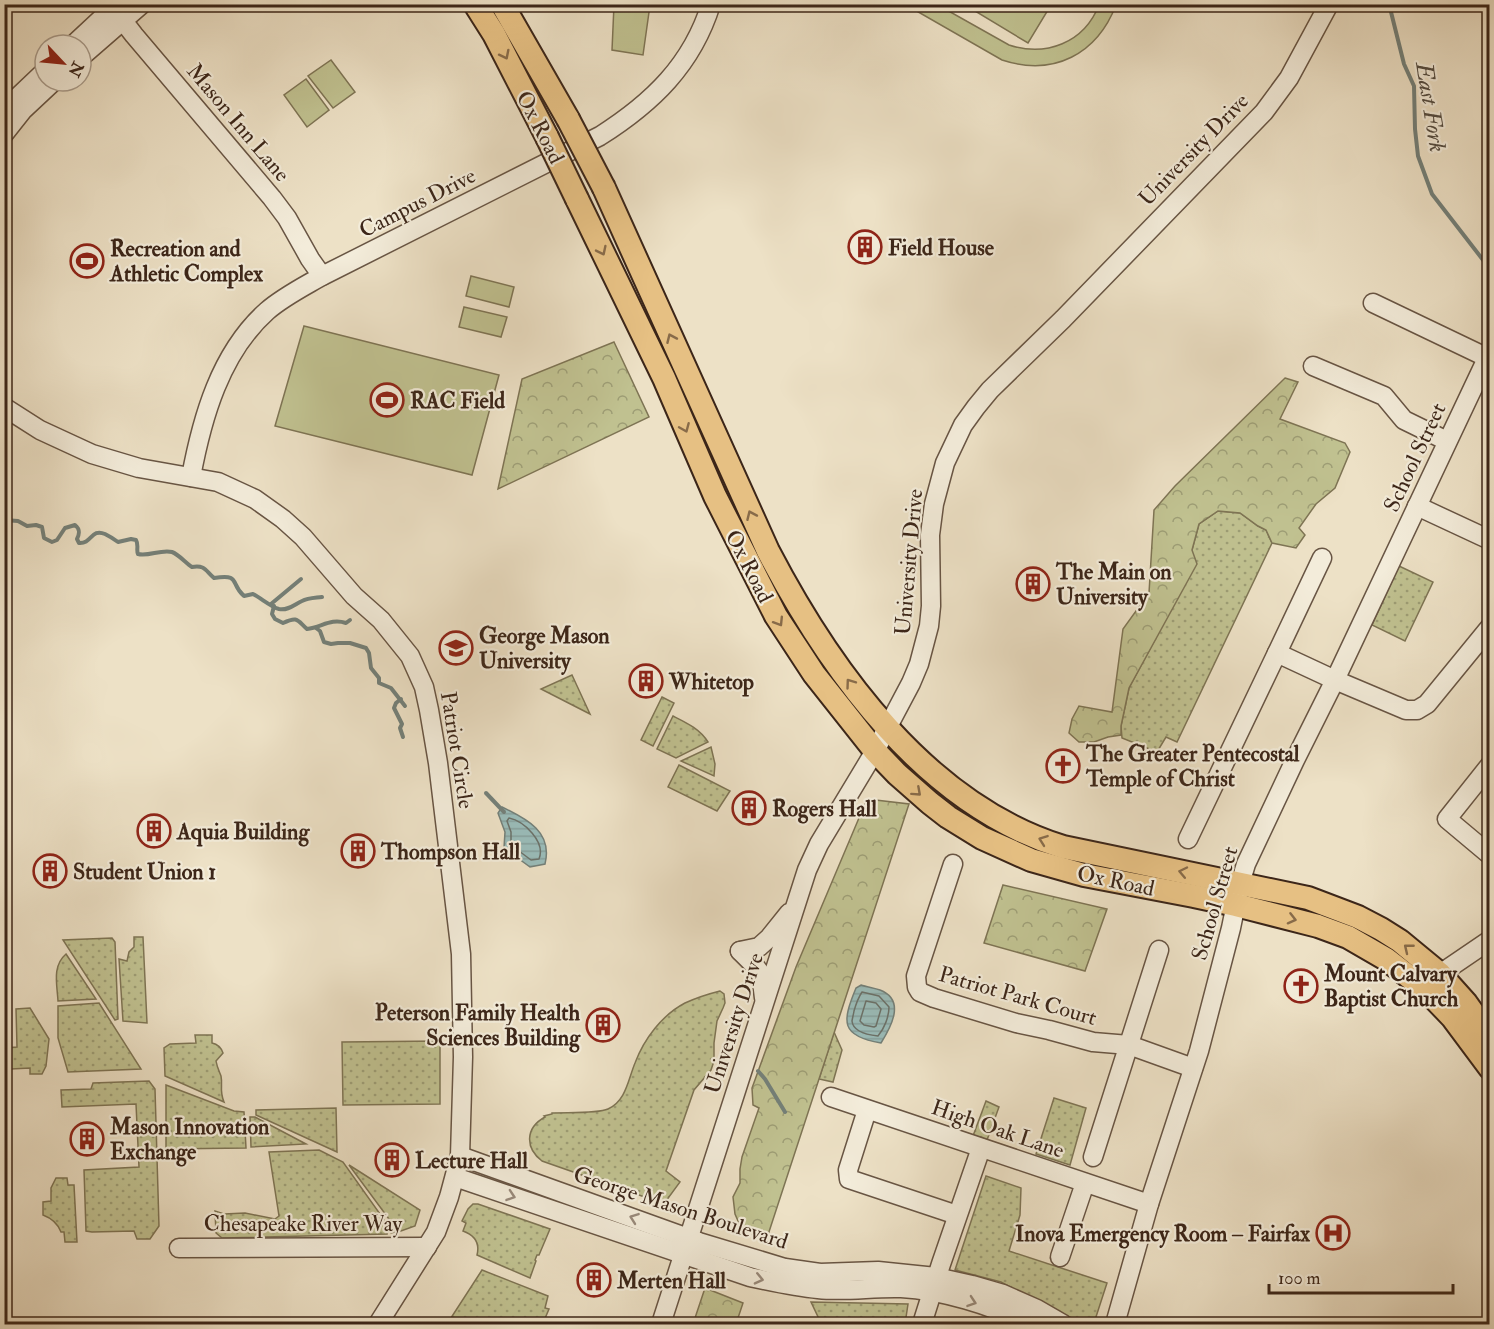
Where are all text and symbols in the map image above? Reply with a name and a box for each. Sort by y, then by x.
north arrow [33,33,93,93]
one-way arrow [497,48,509,59]
text: N [63,57,88,81]
street label: Mason Inn Lane [181,58,296,188]
water label: East Fork [1408,58,1453,154]
street label: Ox Road [510,86,570,169]
street label: University Drive [1133,87,1255,212]
street label: Campus Drive [354,162,481,245]
building icon: Field House [847,229,883,265]
place label: Field House [888,234,995,262]
place label: Recreation and Athletic Complex [109,235,263,289]
sports icon: Recreation and Athletic Complex [69,243,105,279]
one-way arrow [595,245,607,256]
one-way arrow [667,333,679,344]
sports icon: RAC Field [369,382,405,418]
place label: RAC Field [410,387,505,415]
street label: School Street [1377,398,1452,516]
one-way arrow [678,422,690,433]
street label: University Drive [889,488,929,636]
one-way arrow [747,511,759,522]
street label: Ox Road [719,525,779,608]
place label: The Main on University [1055,558,1172,612]
building icon: The Main on University [1015,566,1051,602]
one-way arrow [772,616,784,626]
place label: George Mason University [479,622,610,676]
school or university icon: George Mason University [438,630,474,666]
building icon: Whitetop [628,663,664,699]
place label: Whitetop [668,668,754,697]
one-way arrow [846,679,857,690]
street label: Patriot Circle [434,690,480,811]
place label: The Greater Pentecostal Temple of Christ [1085,740,1300,794]
church icon: The Greater Pentecostal Temple of Christ [1045,748,1081,784]
one-way arrow [910,785,921,796]
building icon: Rogers Hall [731,790,767,826]
place label: Rogers Hall [772,795,877,824]
building icon: Aquia Building [136,813,172,849]
place label: Aquia Building [176,818,310,847]
building icon: Thompson Hall [340,833,376,869]
one-way arrow [1038,835,1049,848]
place label: Thompson Hall [380,838,520,867]
street label: School Street [1185,843,1245,963]
building icon: Student Union 1 [32,853,68,889]
place label: Student Union 1 [73,858,216,886]
street label: Ox Road [1075,859,1157,903]
one-way arrow [1178,866,1188,879]
one-way arrow [1287,912,1297,925]
one-way arrow [1404,944,1415,955]
street label: University Drive [698,949,770,1097]
street label: Patriot Park Court [936,960,1100,1032]
place label: Mount Calvary Baptist Church [1323,960,1459,1014]
church icon: Mount Calvary Baptist Church [1283,968,1319,1004]
place label: Peterson Family Health Sciences Building [375,999,581,1053]
building icon: Peterson Family Health Sciences Building [585,1007,621,1043]
street label: High Oak Lane [928,1093,1068,1165]
place label: Mason Innovation Exchange [109,1113,270,1167]
building icon: Mason Innovation Exchange [69,1121,105,1157]
building icon: Lecture Hall [374,1142,410,1178]
place label: Lecture Hall [415,1147,528,1175]
street label: George Mason Boulevard [570,1160,792,1256]
one-way arrow [505,1189,516,1202]
street label: Chesapeake River Way [204,1210,403,1239]
one-way arrow [629,1213,639,1226]
hospital icon: Inova Emergency Room – Fairfax [1315,1215,1351,1251]
place label: Inova Emergency Room – Fairfax [1015,1220,1310,1249]
scale bar [1269,1257,1454,1295]
building icon: Merten Hall [576,1262,612,1298]
place label: Merten Hall [616,1267,726,1295]
text: 100 m [1278,1267,1321,1290]
one-way arrow [754,1272,764,1285]
one-way arrow [966,1295,977,1307]

